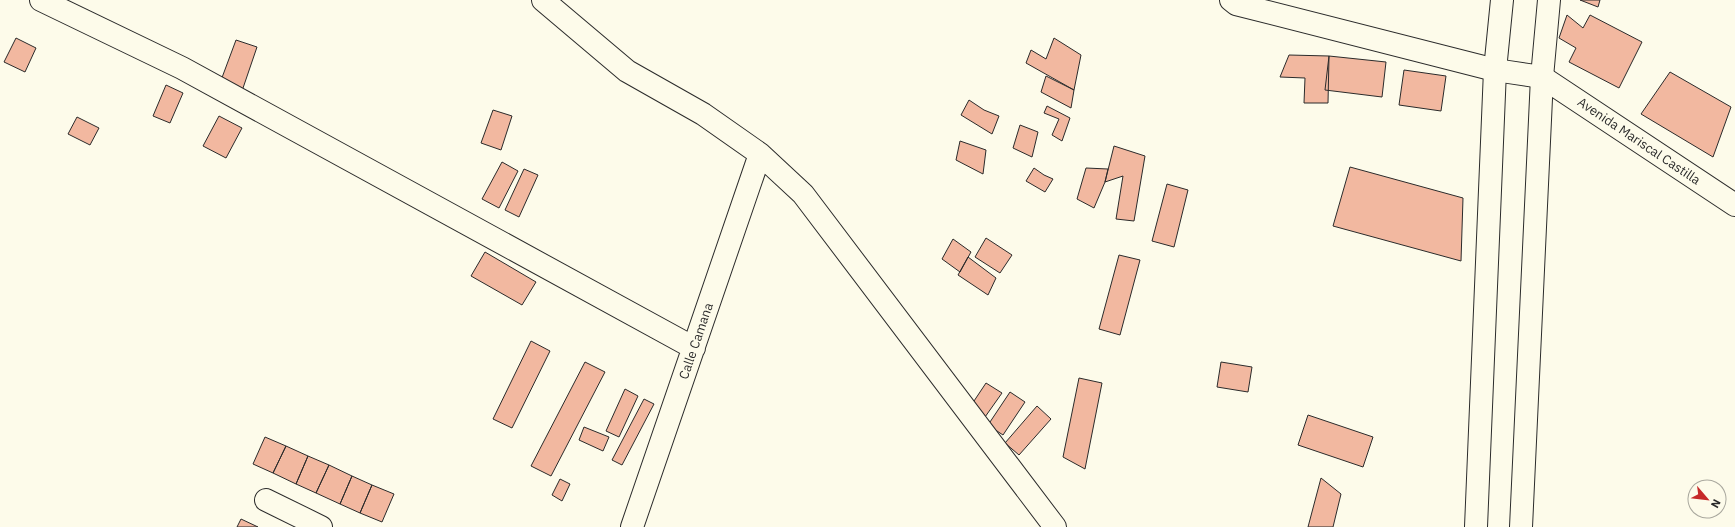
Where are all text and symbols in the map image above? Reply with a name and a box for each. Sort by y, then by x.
street label: Avenida Mariscal Castilla [1574,94,1704,189]
street label: Calle Camana [675,300,717,382]
north arrow [1687,479,1727,519]
text: N [1708,497,1724,511]

